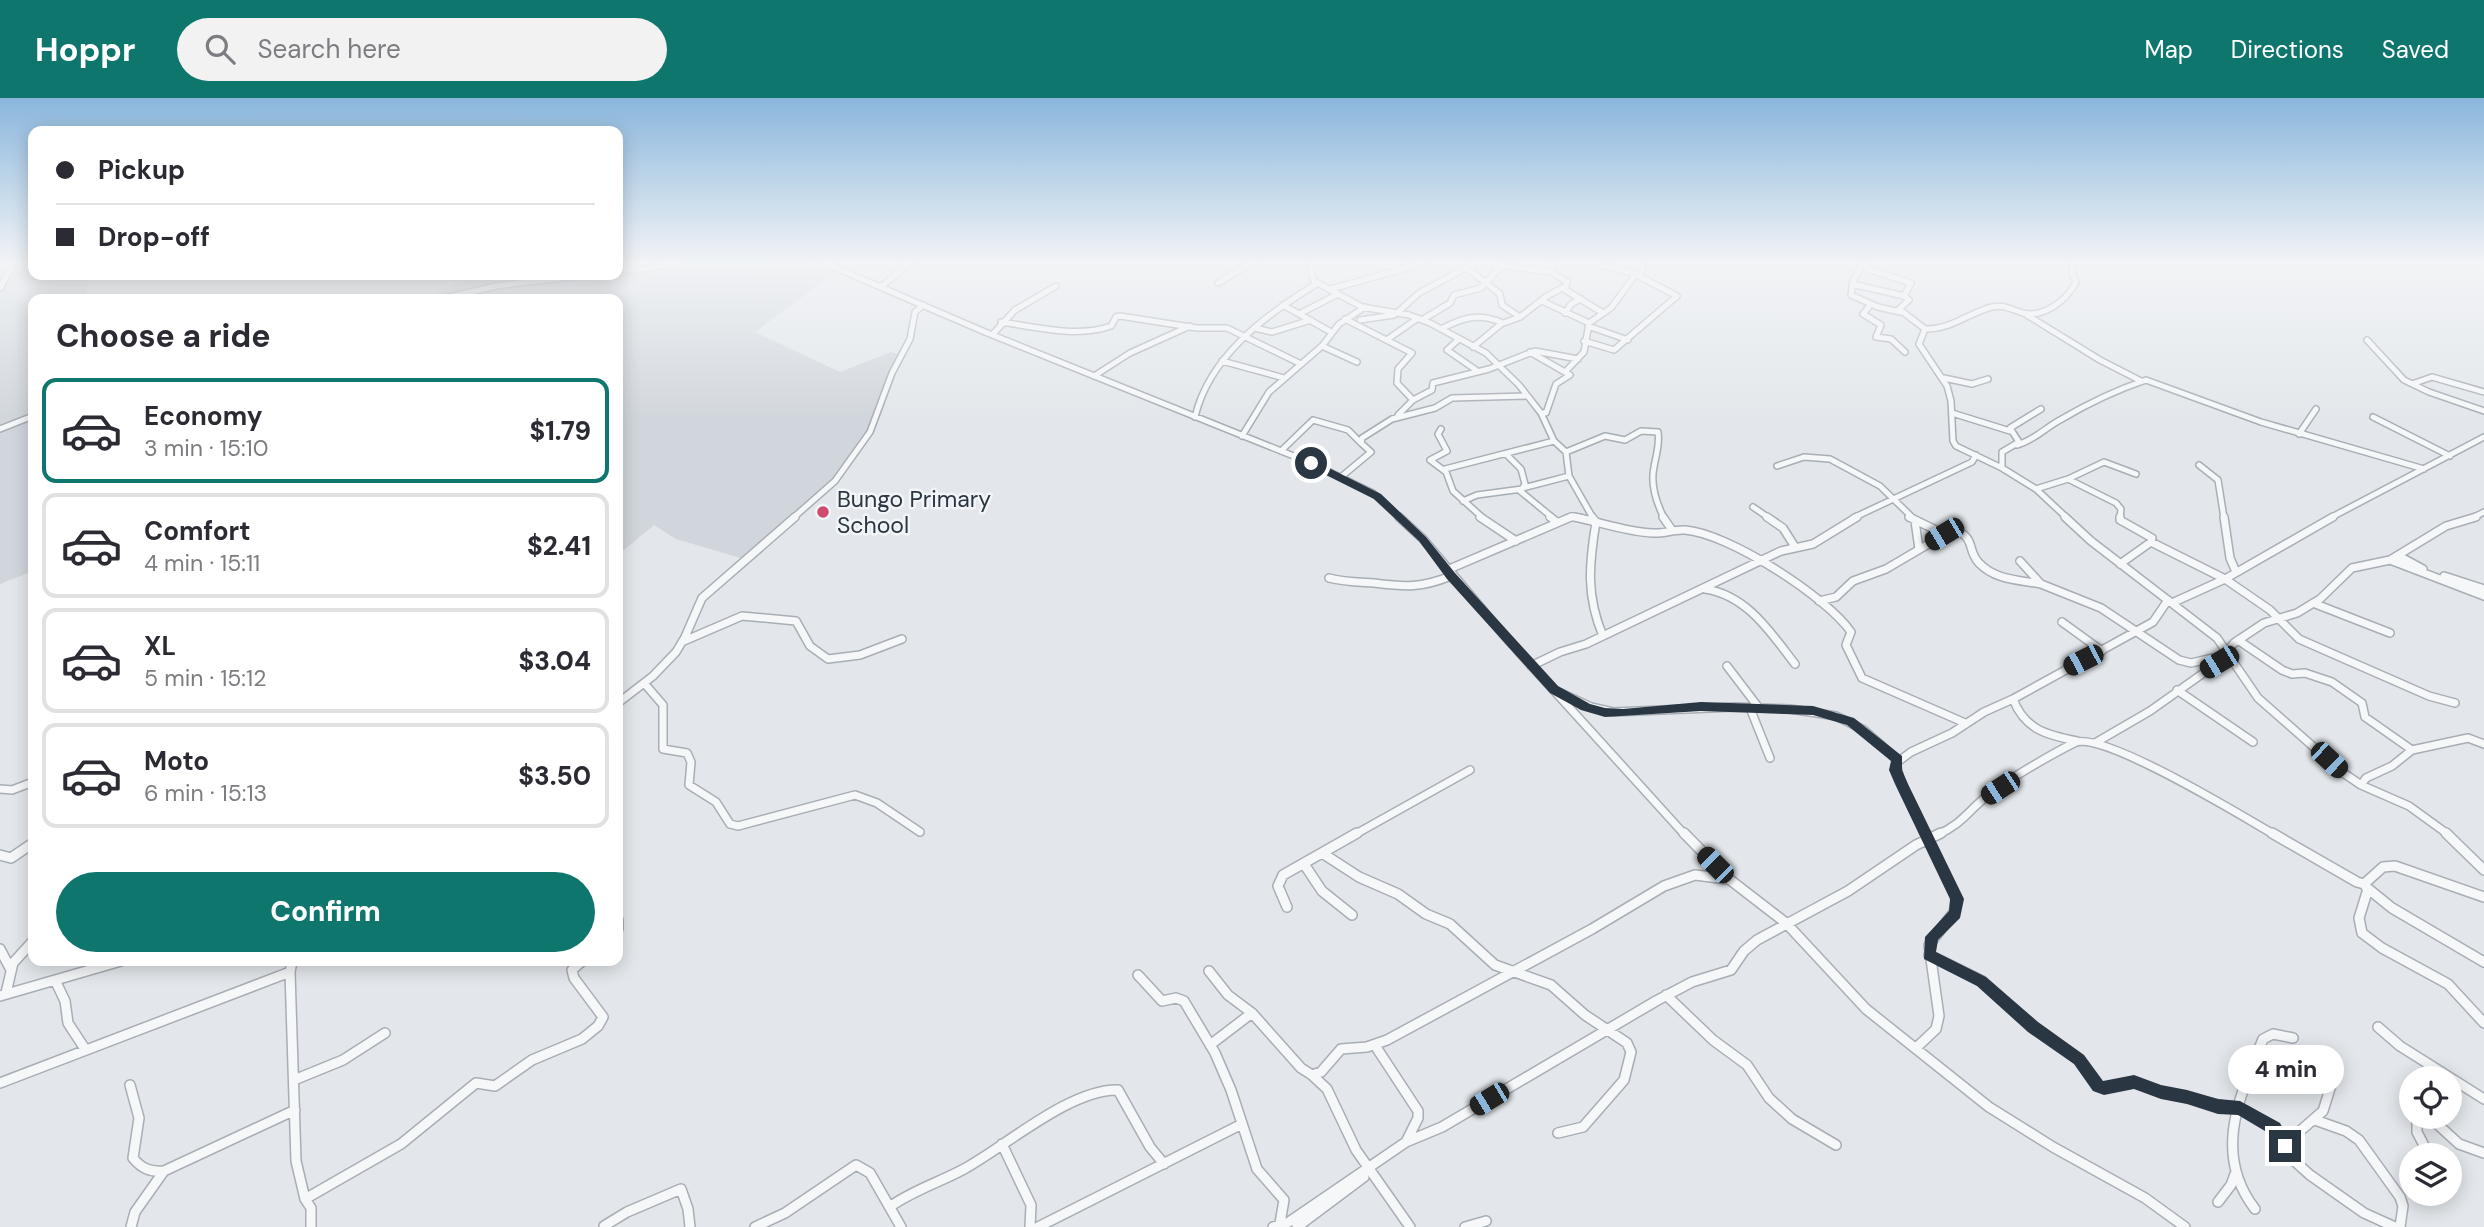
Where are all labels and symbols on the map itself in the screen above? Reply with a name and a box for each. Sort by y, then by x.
route start [1295,447,1327,479]
place label: Bungo Primary School [837,484,991,540]
marker: Bungo Primary School [815,504,831,520]
car [1921,514,1968,554]
car [2060,641,2107,679]
car [2196,642,2243,682]
car [2307,738,2352,782]
car [1977,768,2024,808]
car [1693,843,1738,887]
callout: 4 min [2227,1044,2343,1094]
car [1466,1079,1513,1119]
route end [2269,1130,2301,1162]

